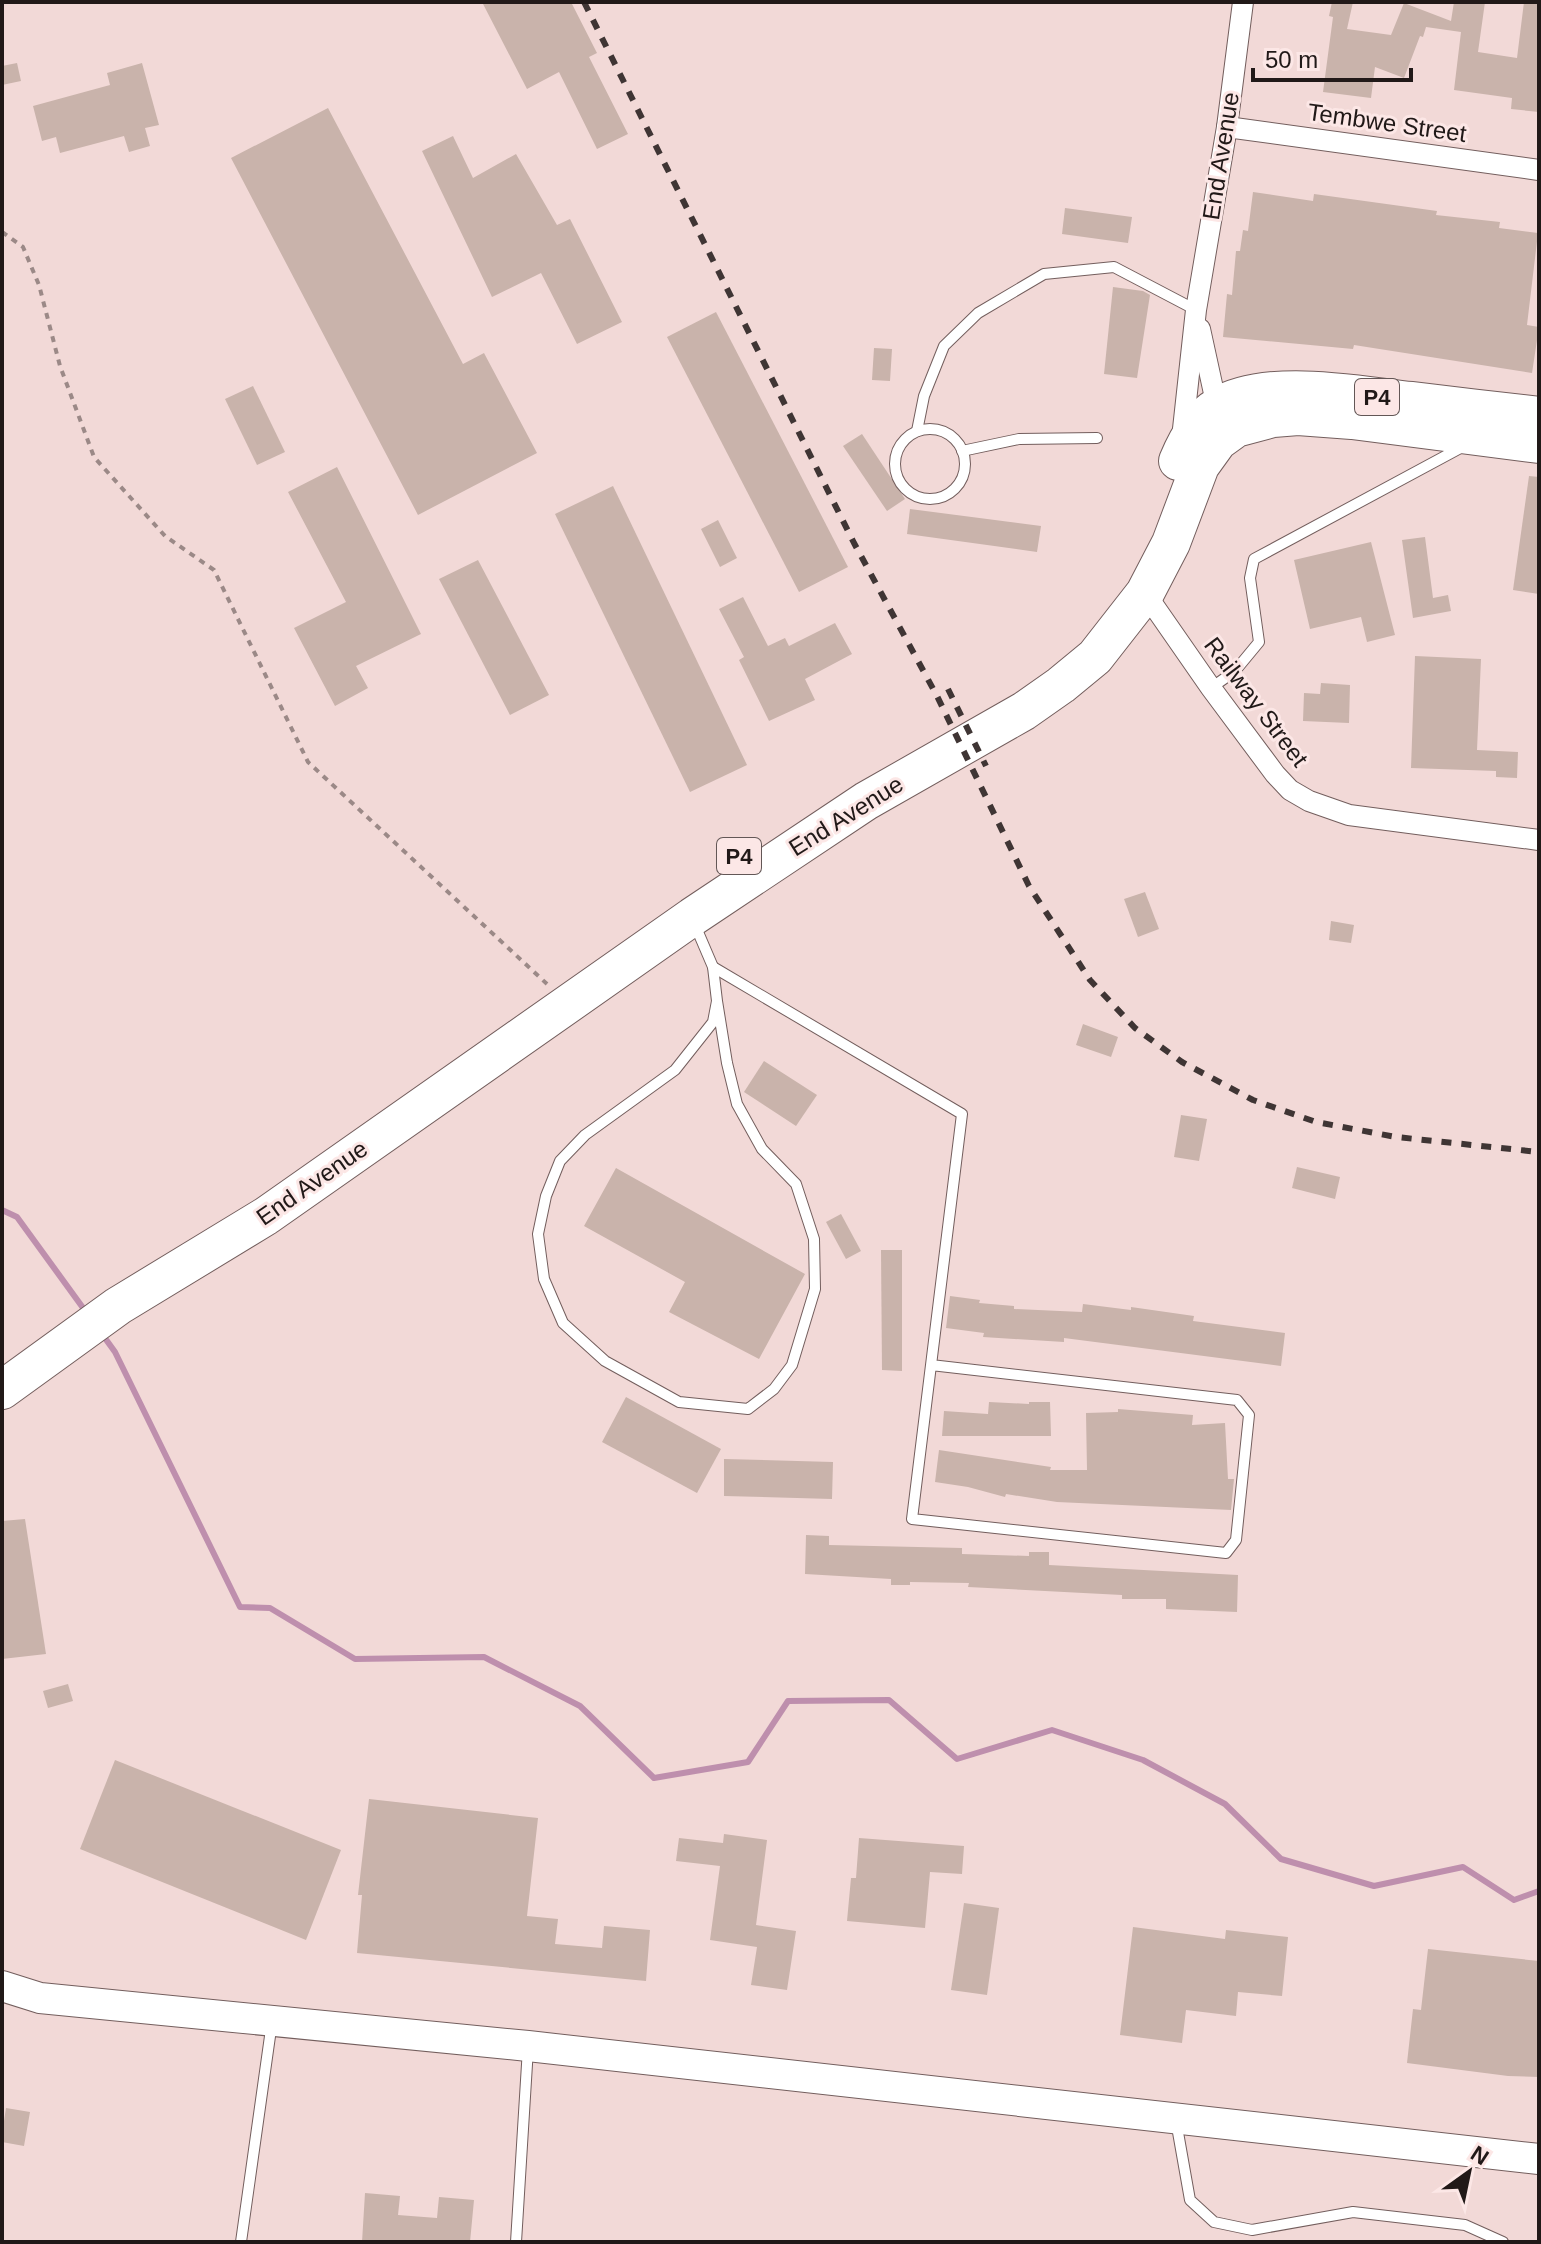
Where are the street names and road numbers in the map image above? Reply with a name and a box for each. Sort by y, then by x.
street label: End Avenue [1197,90,1244,222]
street label: Tembwe Street [1306,98,1469,147]
road number: P4 [1355,379,1399,415]
street label: Railway Street [1199,632,1314,772]
street label: End Avenue [784,770,908,861]
road number: P4 [717,838,761,874]
street label: End Avenue [251,1135,372,1231]

